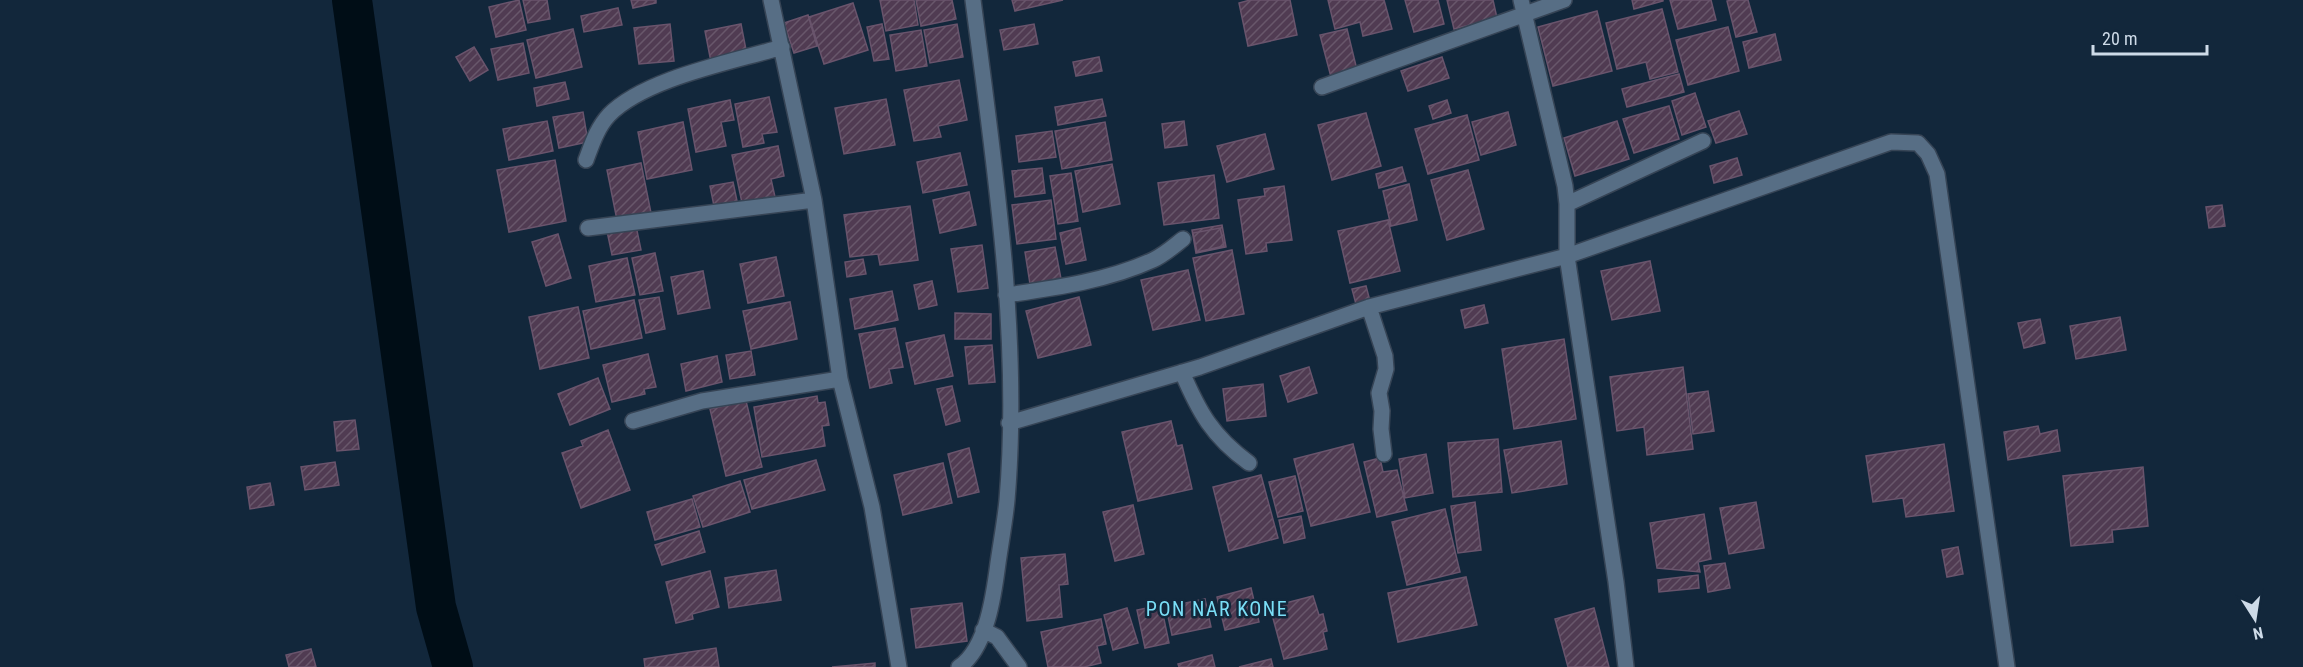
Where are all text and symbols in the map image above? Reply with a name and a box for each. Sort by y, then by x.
scale bar [2093,18,2207,56]
text: 20 m [2102,28,2137,49]
north arrow [2225,589,2285,649]
district label: PON NAR KONE [1146,597,1288,621]
text: N [2251,623,2265,643]

